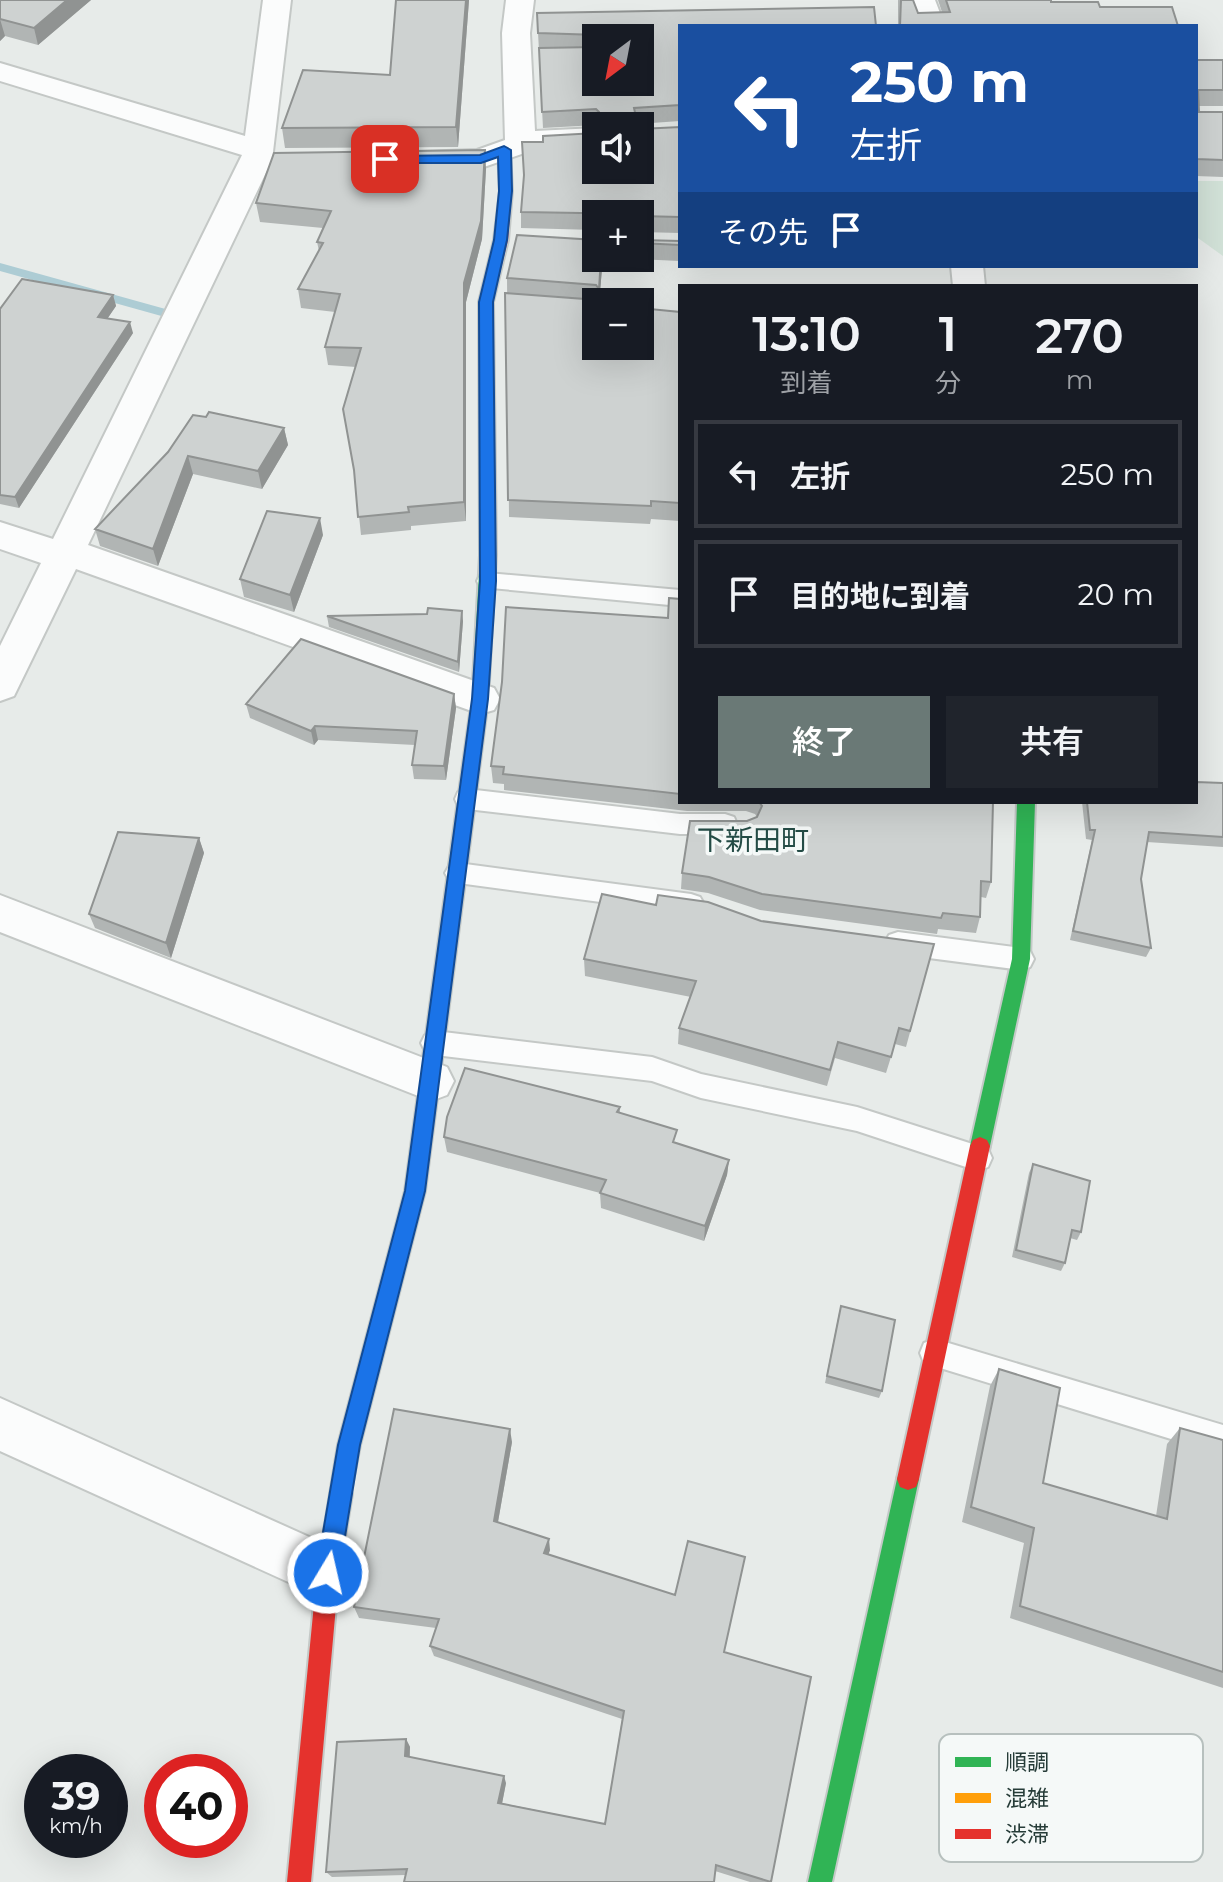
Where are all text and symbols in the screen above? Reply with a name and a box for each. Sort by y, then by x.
north arrow [582,24,654,96]
map controls [582,24,654,360]
text: 250 m [850,48,1029,116]
icon: left [718,56,822,160]
button: sound [582,112,654,184]
text: 左折 [850,123,922,167]
pin [351,125,419,193]
icon: arrive [363,137,407,181]
button: + [582,200,654,272]
icon: arrive [824,208,868,252]
text: その先 [718,214,808,251]
button: − [582,288,654,360]
text: 13:10 [752,305,861,363]
text: 1 [939,305,957,363]
text: 270 [1035,307,1124,365]
text: m [1066,364,1093,396]
text: 到着 [780,367,833,399]
text: 分 [935,367,961,399]
icon: left [722,452,766,496]
text: 250 m [1060,456,1154,493]
text: 左折 [790,458,850,495]
icon: arrive [722,572,766,616]
text: 20 m [1077,576,1154,613]
text: 目的地に到着 [790,578,970,615]
button: 終了 [718,696,930,788]
button: 共有 [946,696,1158,788]
district label: 下新田町 [697,823,809,857]
position arrow [286,1531,370,1615]
legend [939,1734,1203,1862]
text: 順調 [1005,1749,1049,1776]
speed limit sign: 40 [144,1754,248,1858]
text: 39 [51,1771,101,1820]
text: 混雑 [1005,1785,1049,1812]
text: km/h [49,1814,103,1838]
text: 渋滞 [1005,1821,1049,1848]

